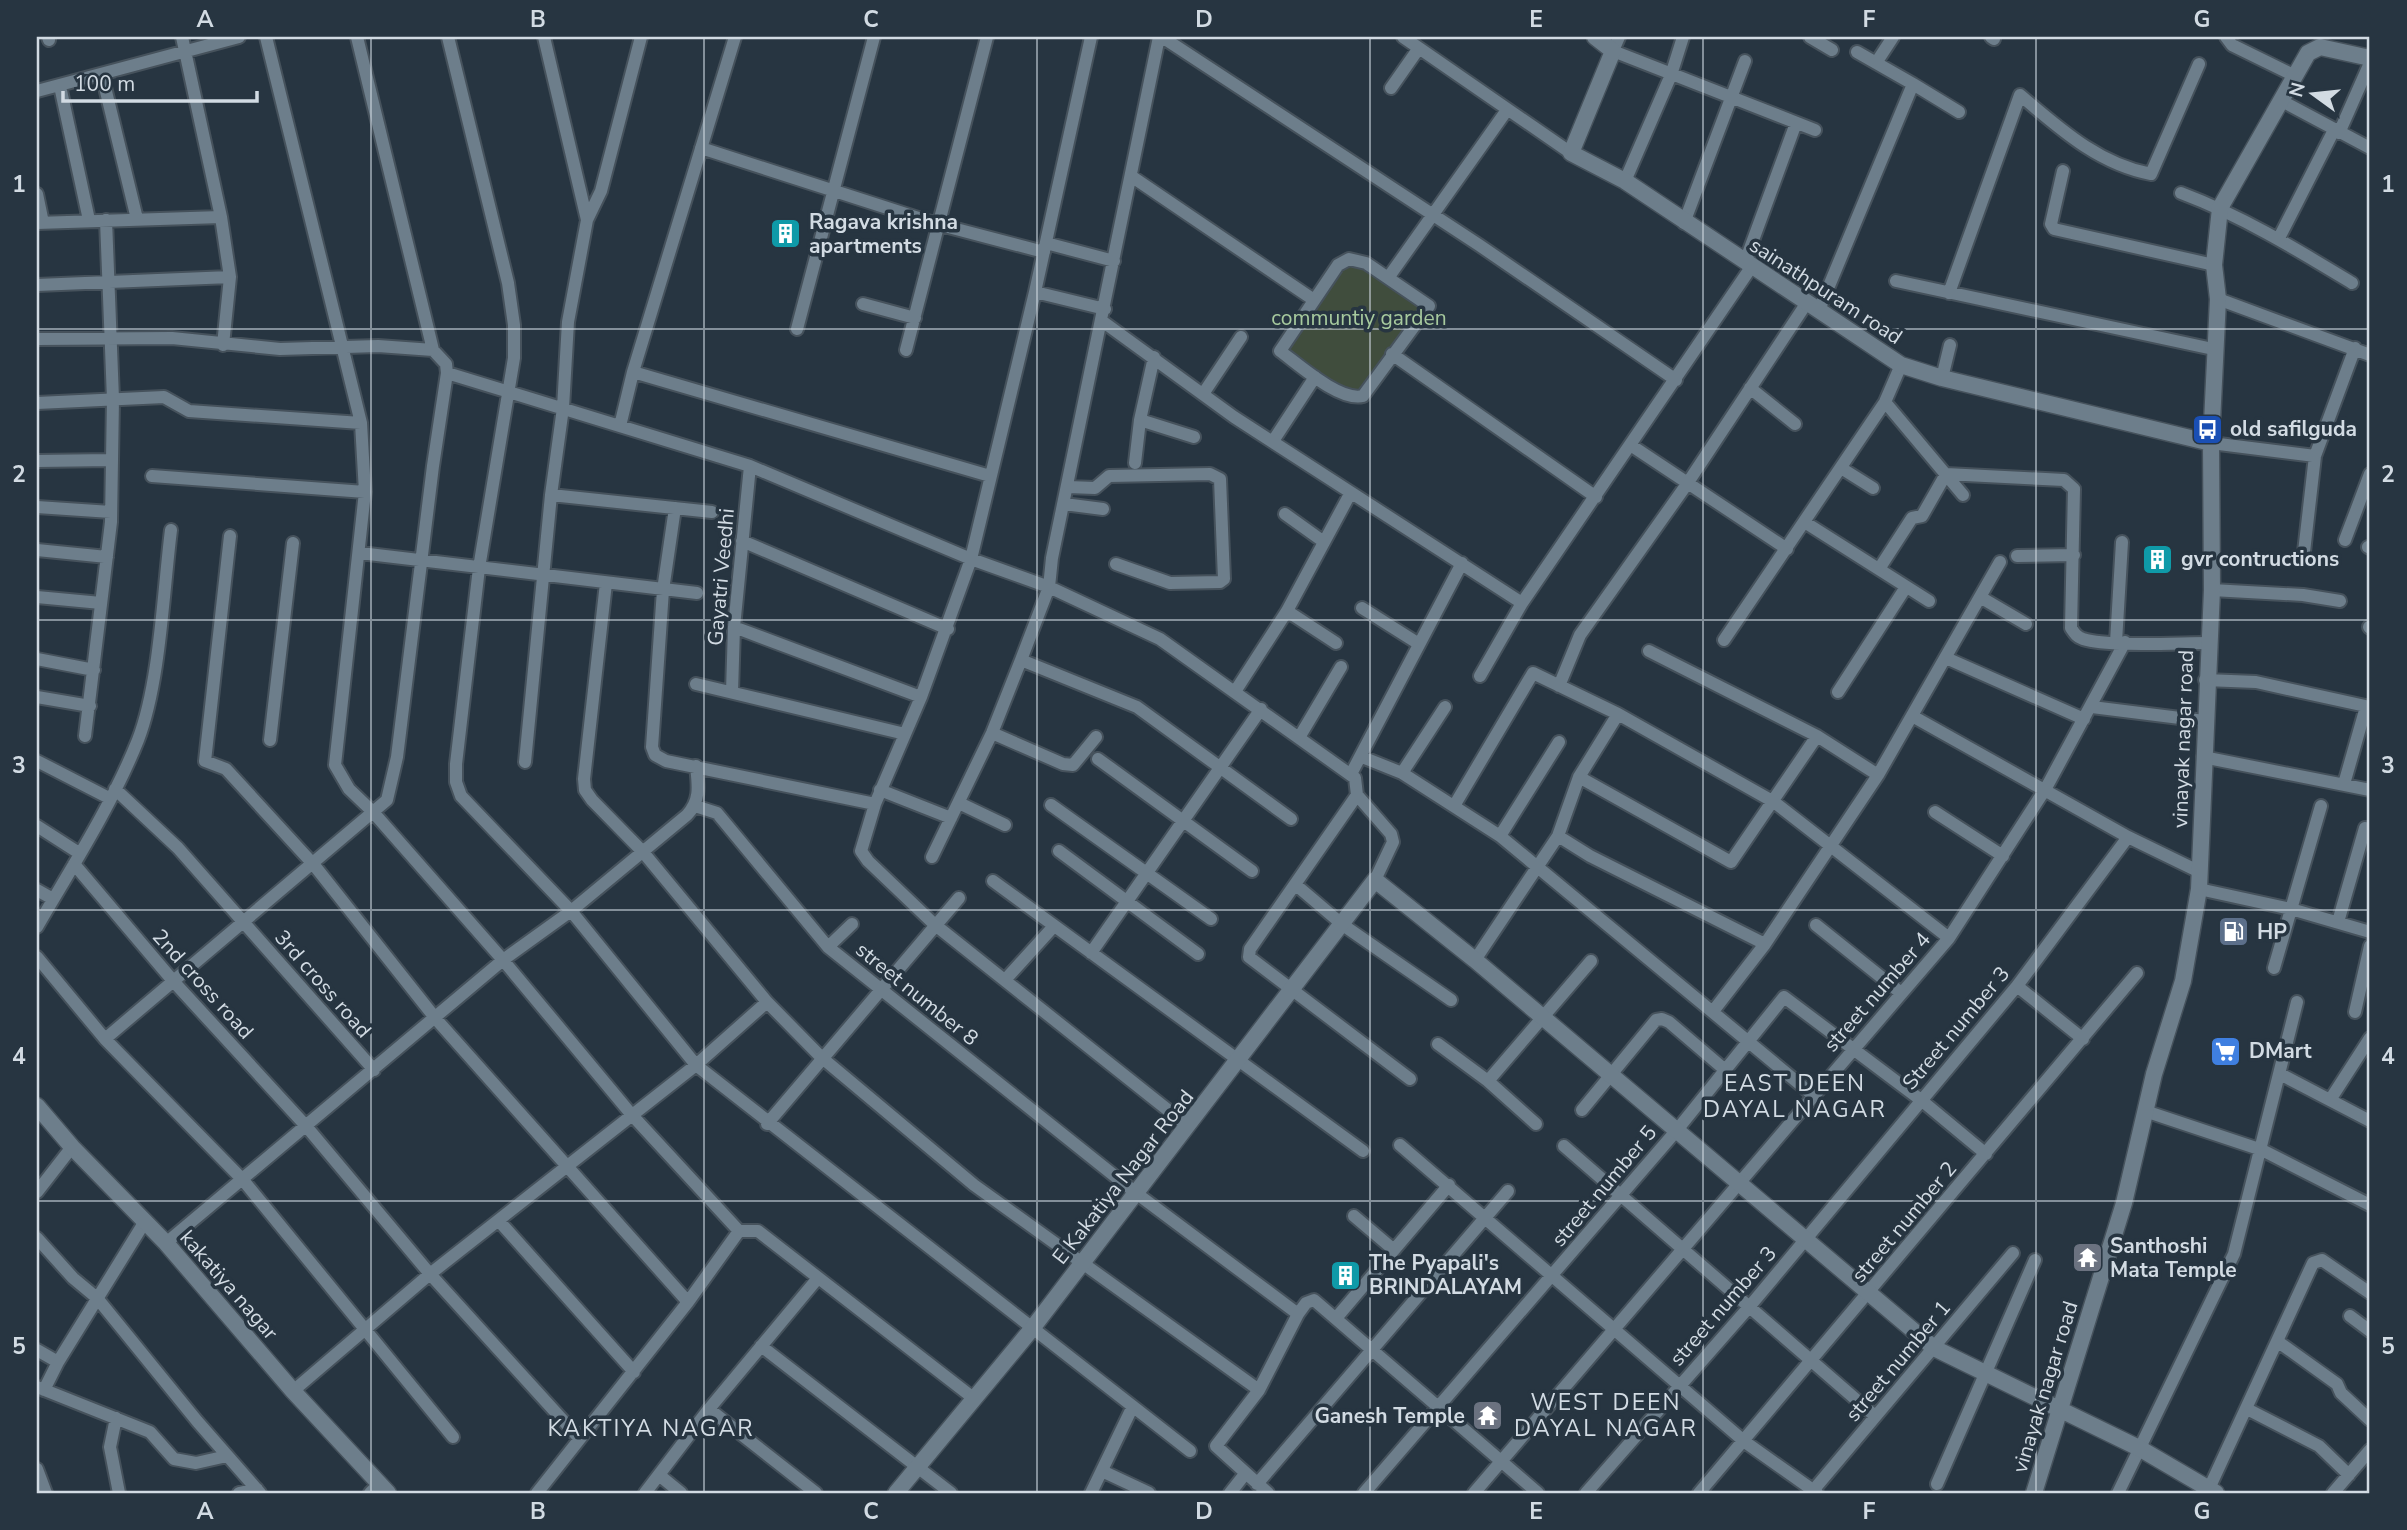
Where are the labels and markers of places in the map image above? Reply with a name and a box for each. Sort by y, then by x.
place label: Ragava krishna apartments [809,208,958,260]
building icon: Ragava krishna apartments [769,217,803,251]
bus stop icon: old safilguda [2190,412,2224,446]
place label: old safilguda [2230,415,2357,443]
building icon: gvr contructions [2141,542,2175,576]
place label: gvr contructions [2181,545,2339,573]
fuel station icon: HP [2217,915,2251,949]
place label: HP [2257,918,2287,946]
supermarket icon: DMart [2209,1034,2243,1068]
place label: DMart [2249,1037,2313,1065]
place label: Santhoshi Mata Temple [2110,1232,2237,1284]
temple icon: Santhoshi Mata Temple [2070,1241,2104,1275]
place label: The Pyapali's BRINDALAYAM [1369,1249,1522,1301]
building icon: The Pyapali's BRINDALAYAM [1329,1258,1363,1292]
temple icon: Ganesh Temple [1471,1399,1505,1433]
place label: Ganesh Temple [1314,1402,1465,1430]

